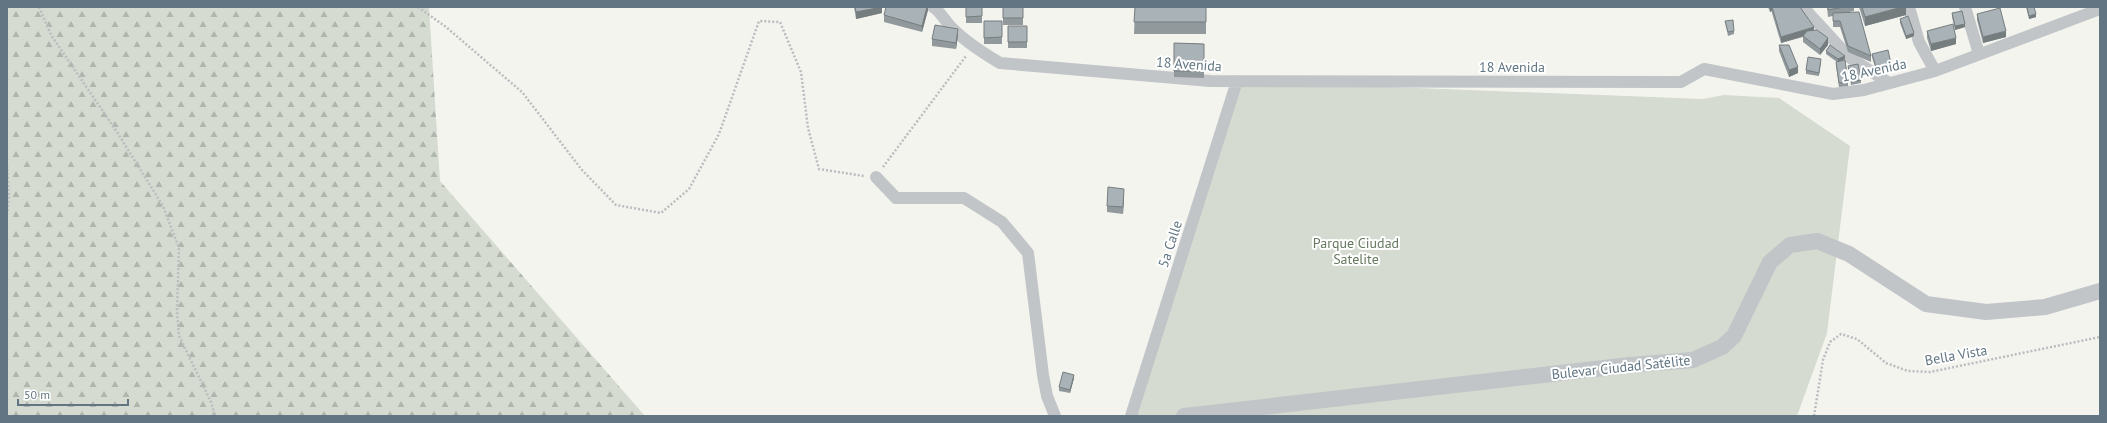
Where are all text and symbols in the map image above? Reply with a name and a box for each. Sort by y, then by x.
street label: 18 Avenida [1156,53,1223,75]
street label: 18 Avenida [1840,54,1908,86]
street label: 18 Avenida [1479,58,1545,76]
street label: 5a Calle [1154,218,1186,270]
park label: Parque Ciudad Satelite [1313,234,1399,268]
street label: Bella Vista [1923,341,1989,369]
street label: Bulevar Ciudad Satélite [1551,351,1691,383]
scale bar [18,381,128,407]
text: 50 m [24,387,50,402]

